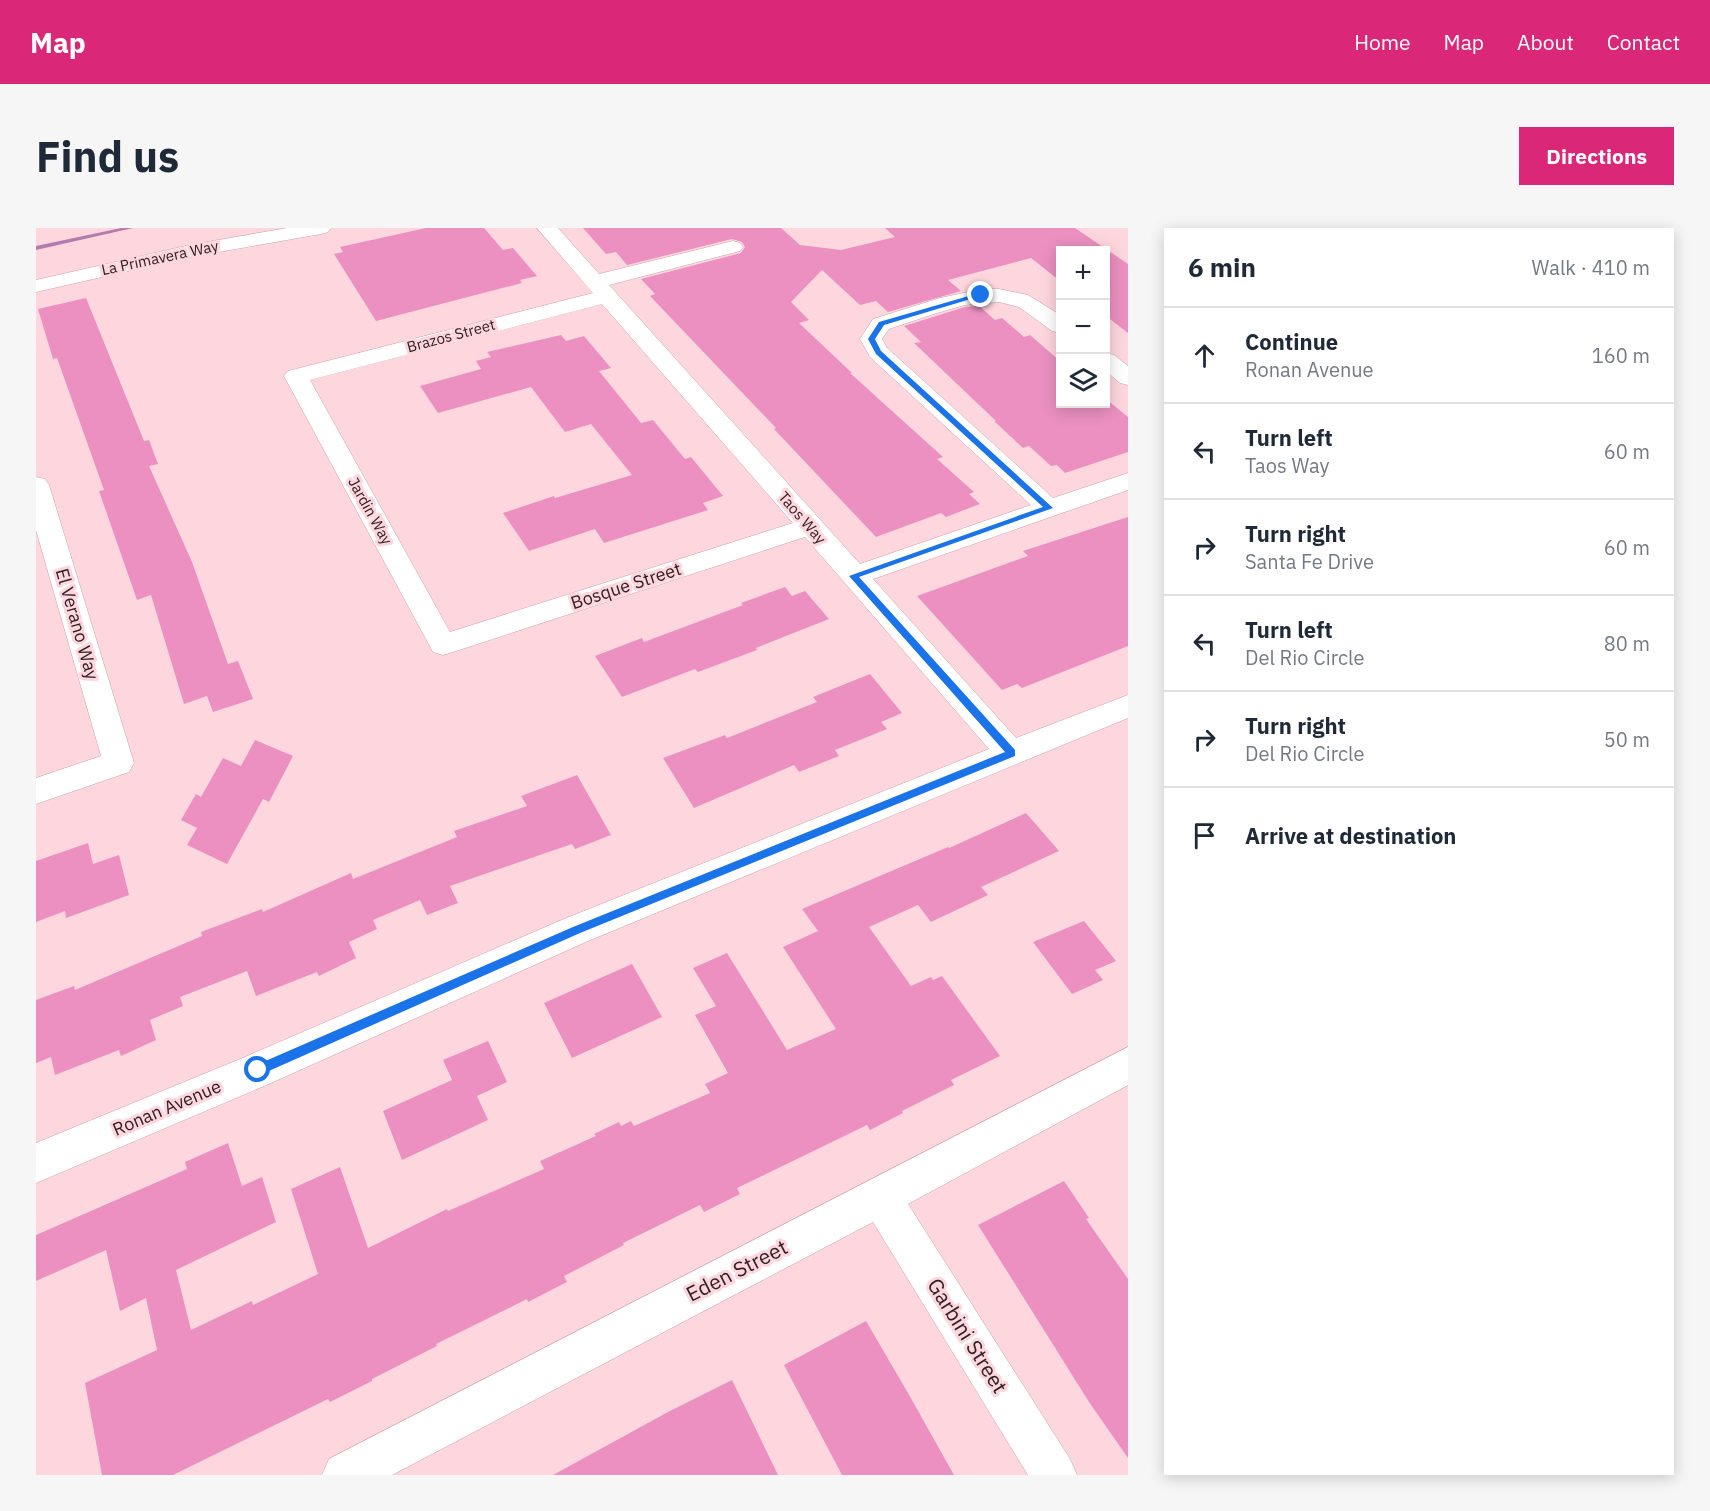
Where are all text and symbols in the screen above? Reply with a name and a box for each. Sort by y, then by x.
text: Map [30,24,86,61]
text: Home [1354,28,1411,56]
text: Map [1444,28,1484,56]
text: About [1517,28,1574,56]
text: Contact [1607,28,1680,56]
button: Directions [1519,127,1674,185]
text: Find us [36,129,179,184]
street label: La Primavera Way [100,236,221,279]
map controls [1056,246,1110,408]
button: + [1056,246,1110,300]
text: 6 min [1188,250,1256,284]
text: Walk · 410 m [1532,254,1650,281]
route end [967,281,993,307]
button: − [1056,300,1110,354]
street label: Brazos Street [405,315,497,356]
text: Continue [1245,327,1338,356]
icon: ahead [1188,339,1221,372]
text: 160 m [1592,342,1650,369]
button: layers [1056,354,1110,408]
text: Ronan Avenue [1245,356,1374,383]
text: Turn left [1245,423,1333,452]
icon: left [1188,435,1221,468]
text: 60 m [1604,438,1650,465]
text: Taos Way [1245,452,1330,479]
street label: Jardin Way [344,474,397,548]
street label: Taos Way [774,488,831,548]
text: Turn right [1245,519,1346,548]
icon: right [1188,531,1221,564]
text: 60 m [1604,534,1650,561]
text: Santa Fe Drive [1245,548,1374,575]
street label: Bosque Street [568,557,684,614]
street label: El Verano Way [51,565,104,682]
text: Turn left [1245,615,1333,644]
icon: left [1188,627,1221,660]
text: 80 m [1604,630,1650,657]
text: Del Rio Circle [1245,644,1364,671]
text: Turn right [1245,711,1346,740]
icon: right [1188,723,1221,756]
text: 50 m [1604,726,1650,753]
text: Del Rio Circle [1245,740,1364,767]
icon: arrive [1188,819,1221,852]
text: Arrive at destination [1245,821,1456,850]
route start [244,1056,270,1082]
street label: Ronan Avenue [109,1074,225,1141]
street label: Eden Street [681,1233,792,1308]
street label: Garbini Street [921,1273,1014,1398]

